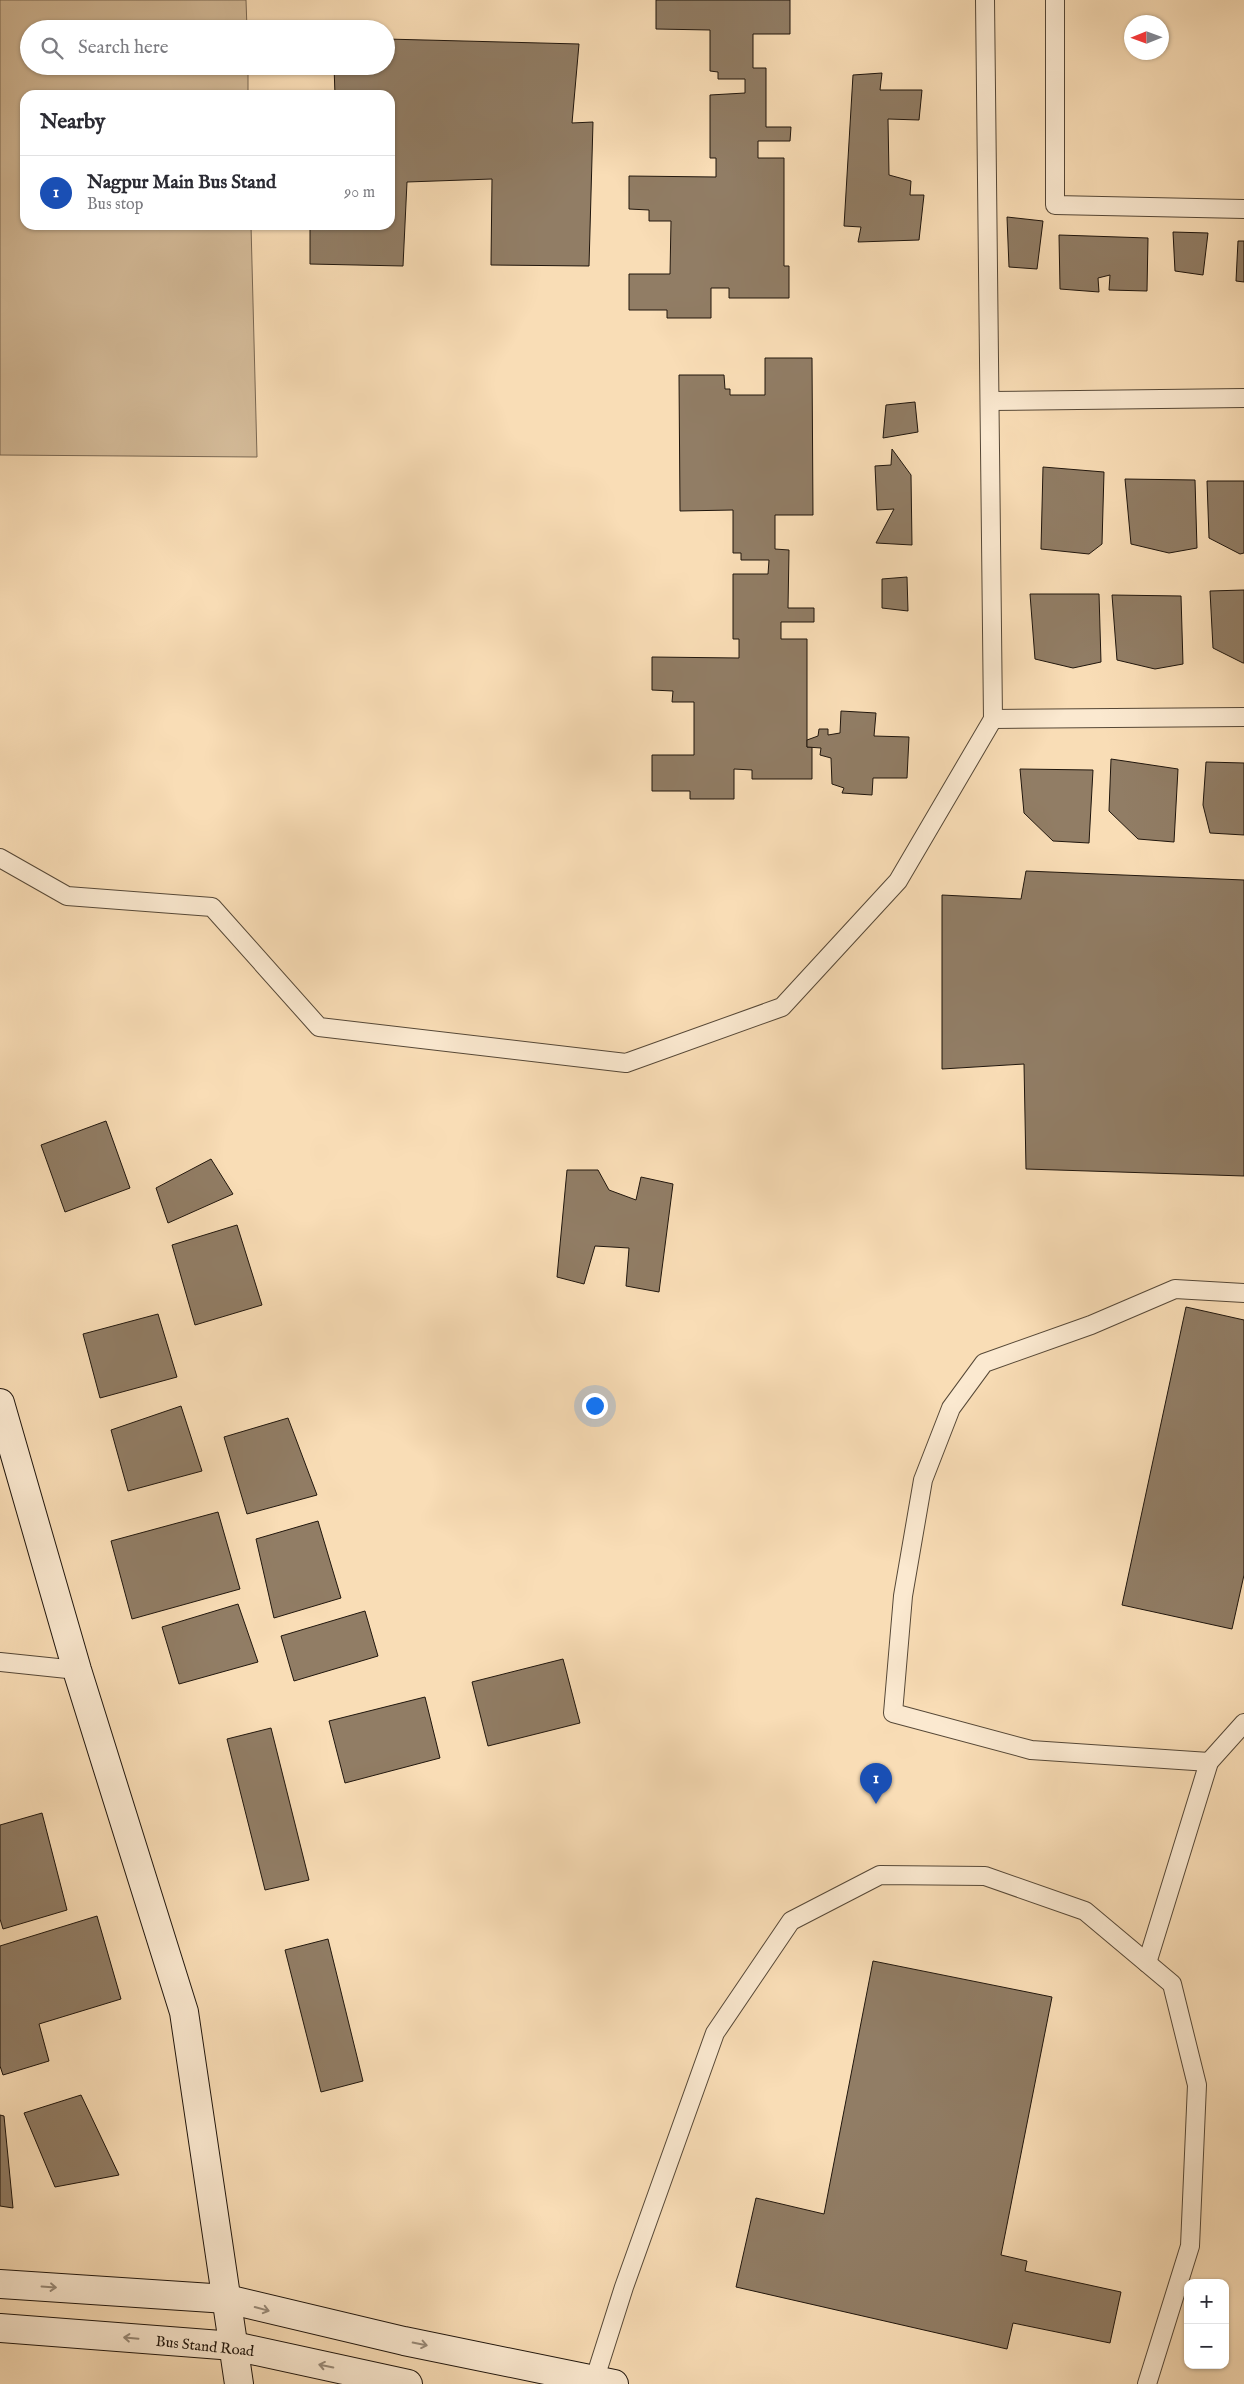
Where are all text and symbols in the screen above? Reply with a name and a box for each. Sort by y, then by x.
north arrow [1124,15,1169,60]
search box [20,20,395,75]
icon: search [38,34,66,62]
text: Search here [78,36,169,60]
text: Nearby [40,109,105,136]
text: Nagpur Main Bus Stand [87,171,276,195]
text: 1 [53,183,59,203]
text: 90 m [344,183,375,203]
text: Bus stop [87,195,143,215]
your location [582,1393,608,1419]
pin: 1 [860,1763,892,1804]
map controls [1184,2279,1229,2369]
button: + [1184,2279,1229,2324]
one-way arrow [40,2282,56,2292]
one-way arrow [253,2304,269,2314]
button: − [1184,2324,1229,2369]
street label: Bus Stand Road [155,2332,256,2361]
one-way arrow [123,2333,139,2343]
one-way arrow [412,2340,428,2350]
one-way arrow [318,2361,334,2370]

